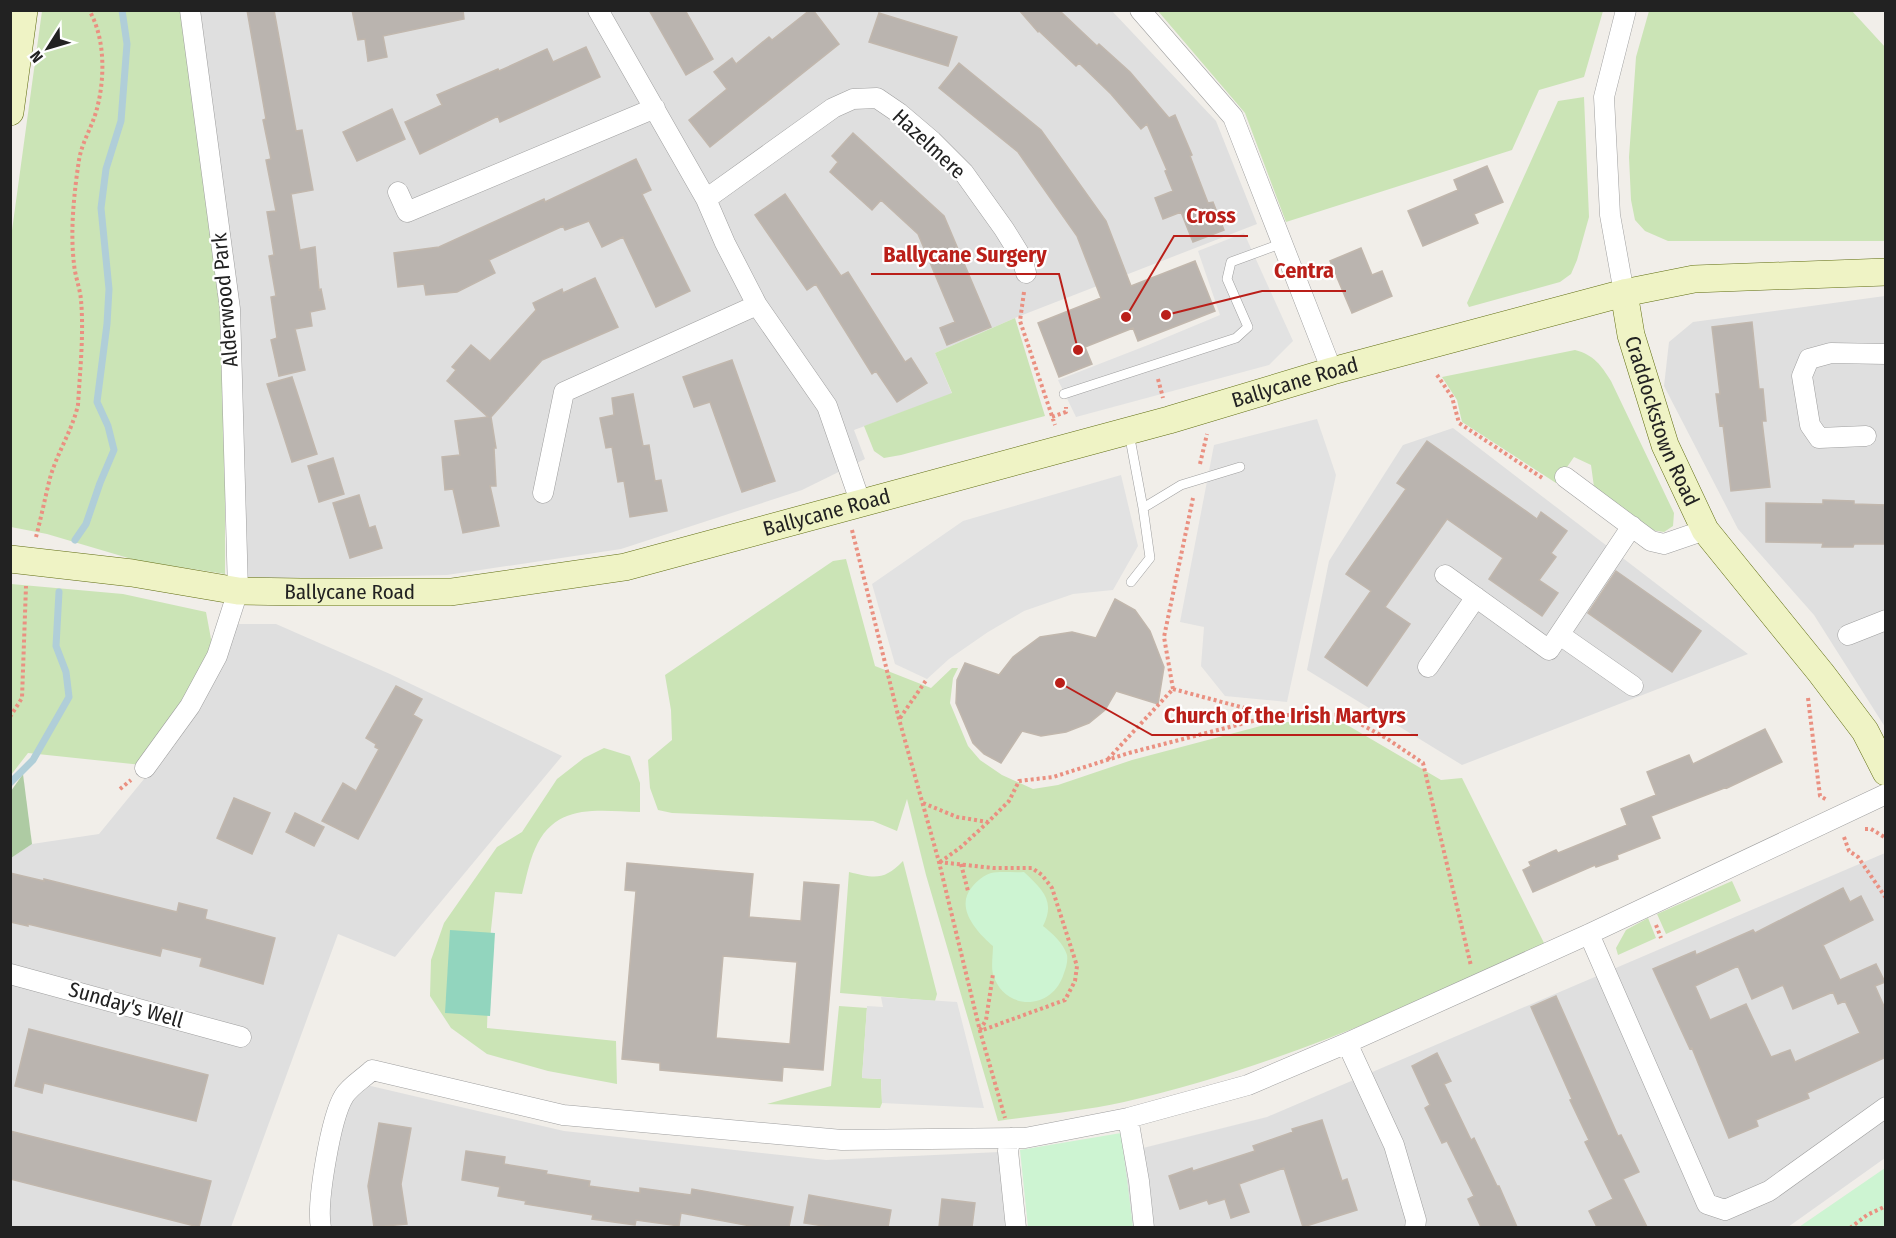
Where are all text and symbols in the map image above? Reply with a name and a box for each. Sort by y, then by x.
north arrow [18,18,78,78]
text: N [26,47,47,66]
street label: Hazelmere [887,104,971,184]
callout: Cross [1174,196,1248,236]
text: Cross [1186,202,1236,229]
street label: Alderwood Park [206,232,244,368]
callout: Ballycane Surgery [871,234,1059,274]
text: Ballycane Surgery [883,241,1047,268]
callout: Centra [1262,251,1346,291]
text: Centra [1274,257,1334,284]
street label: Craddockstown Road [1619,333,1705,510]
street label: Ballycane Road [1228,352,1361,413]
street label: Ballycane Road [760,483,893,542]
street label: Ballycane Road [284,579,415,605]
callout: Church of the Irish Martyrs [1152,695,1418,735]
text: Church of the Irish Martyrs [1164,702,1406,729]
street label: Sunday's Well [66,976,187,1034]

